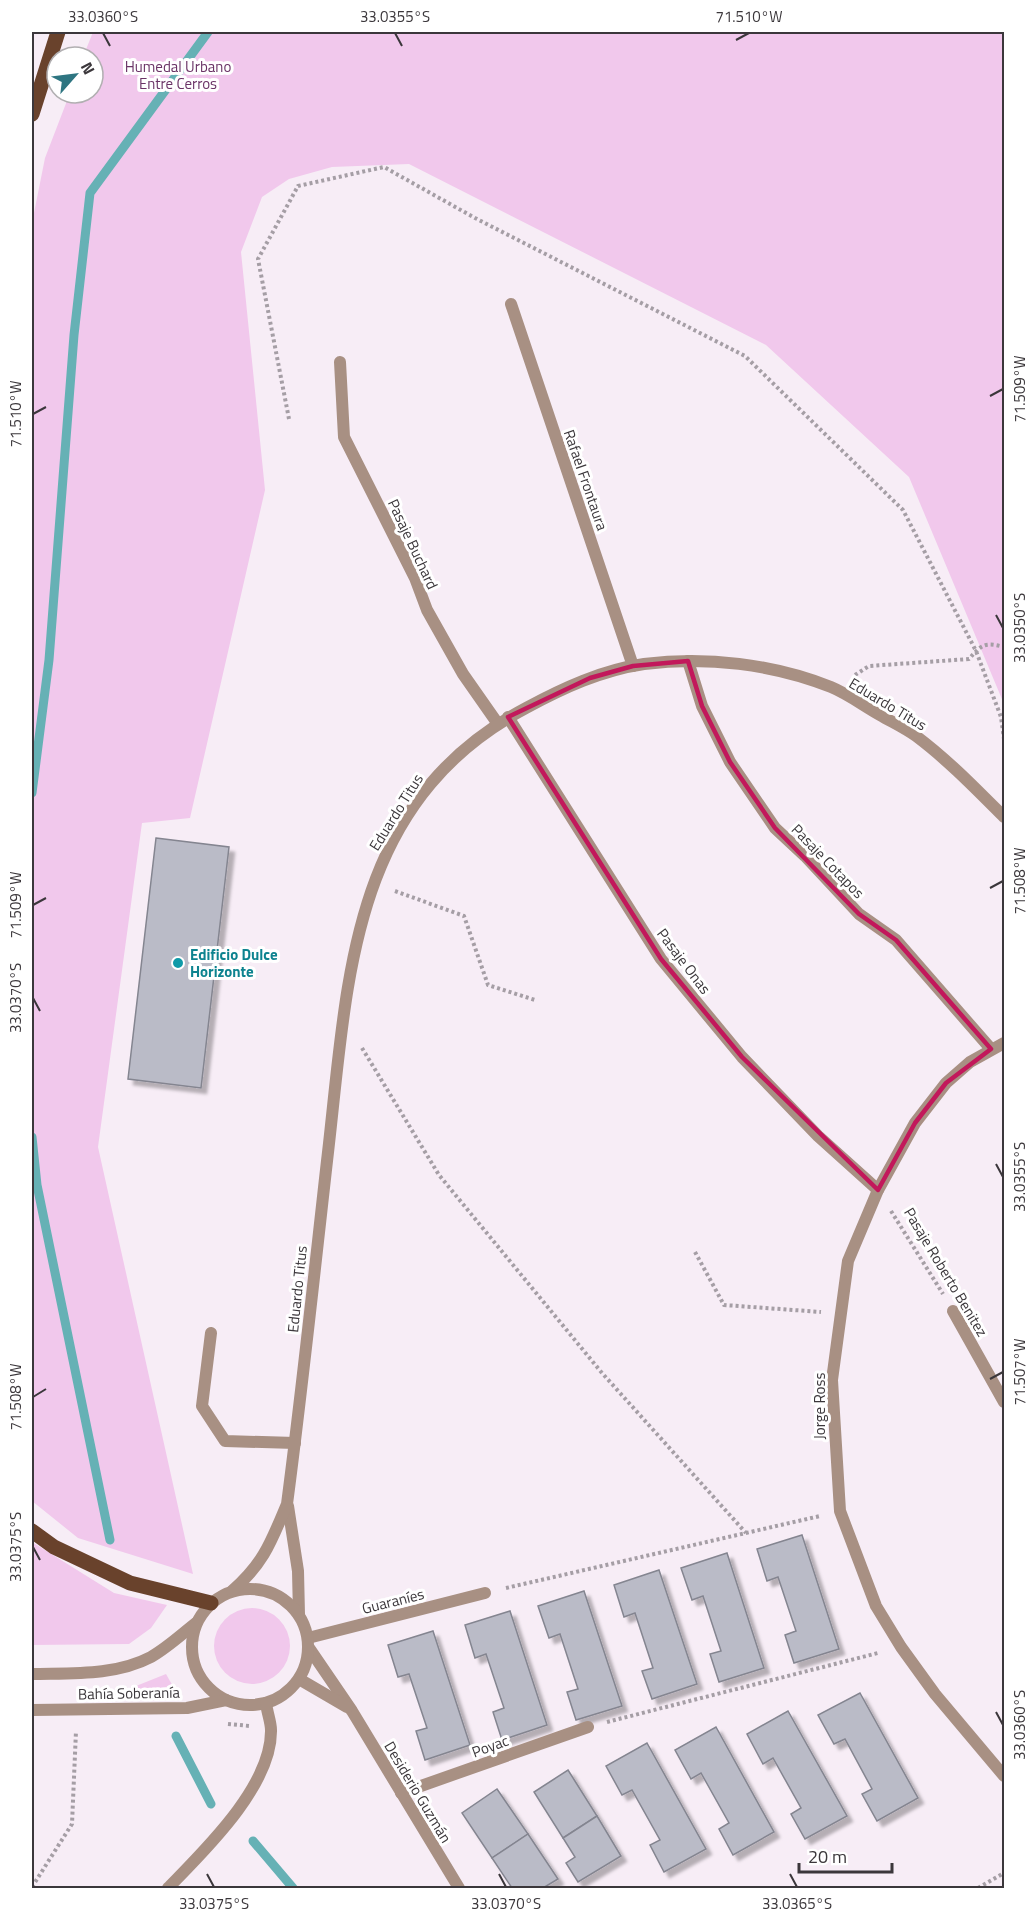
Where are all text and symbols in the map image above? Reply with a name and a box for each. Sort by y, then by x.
text: 33.0360°S [68,5,138,28]
text: 33.0355°S [360,5,430,28]
text: 71.510°W [716,5,782,28]
north arrow [45,45,105,105]
park label: Humedal Urbano Entre Cerros [125,55,231,95]
text: N [75,57,101,78]
text: 71.509°W [1008,356,1031,422]
text: 71.510°W [4,381,27,447]
street label: Rafael Frontaura [558,426,614,534]
street label: Pasaje Buchard [382,495,444,593]
text: 33.0350°S [1008,593,1031,663]
street label: Eduardo Titus [845,672,931,736]
street label: Eduardo Titus [363,769,429,855]
street label: Pasaje Cotapos [786,818,870,904]
text: 71.508°W [1008,848,1031,914]
text: 71.509°W [4,872,27,938]
street label: Pasaje Onas [652,923,716,999]
place label: Edificio Dulce Horizonte [190,943,278,983]
marker: Edificio Dulce Horizonte [171,956,185,970]
text: 33.0370°S [4,963,27,1033]
text: 33.0355°S [1008,1142,1031,1212]
street label: Pasaje Roberto Benitez [898,1203,994,1341]
street label: Eduardo Titus [281,1244,313,1334]
text: 71.507°W [1008,1339,1031,1405]
text: 71.508°W [4,1364,27,1430]
street label: Jorge Ross [808,1373,831,1439]
text: 33.0375°S [4,1512,27,1582]
street label: Guaraníes [359,1582,427,1620]
street label: Bahía Soberanía [78,1681,181,1705]
text: 33.0360°S [1008,1690,1031,1760]
street label: Poyac [468,1729,512,1763]
street label: Desiderio Guzmán [379,1737,457,1847]
scale bar [799,1836,892,1874]
text: 20 m [808,1843,847,1870]
text: 33.0375°S [179,1892,249,1915]
text: 33.0370°S [471,1892,541,1915]
text: 33.0365°S [762,1892,832,1915]

